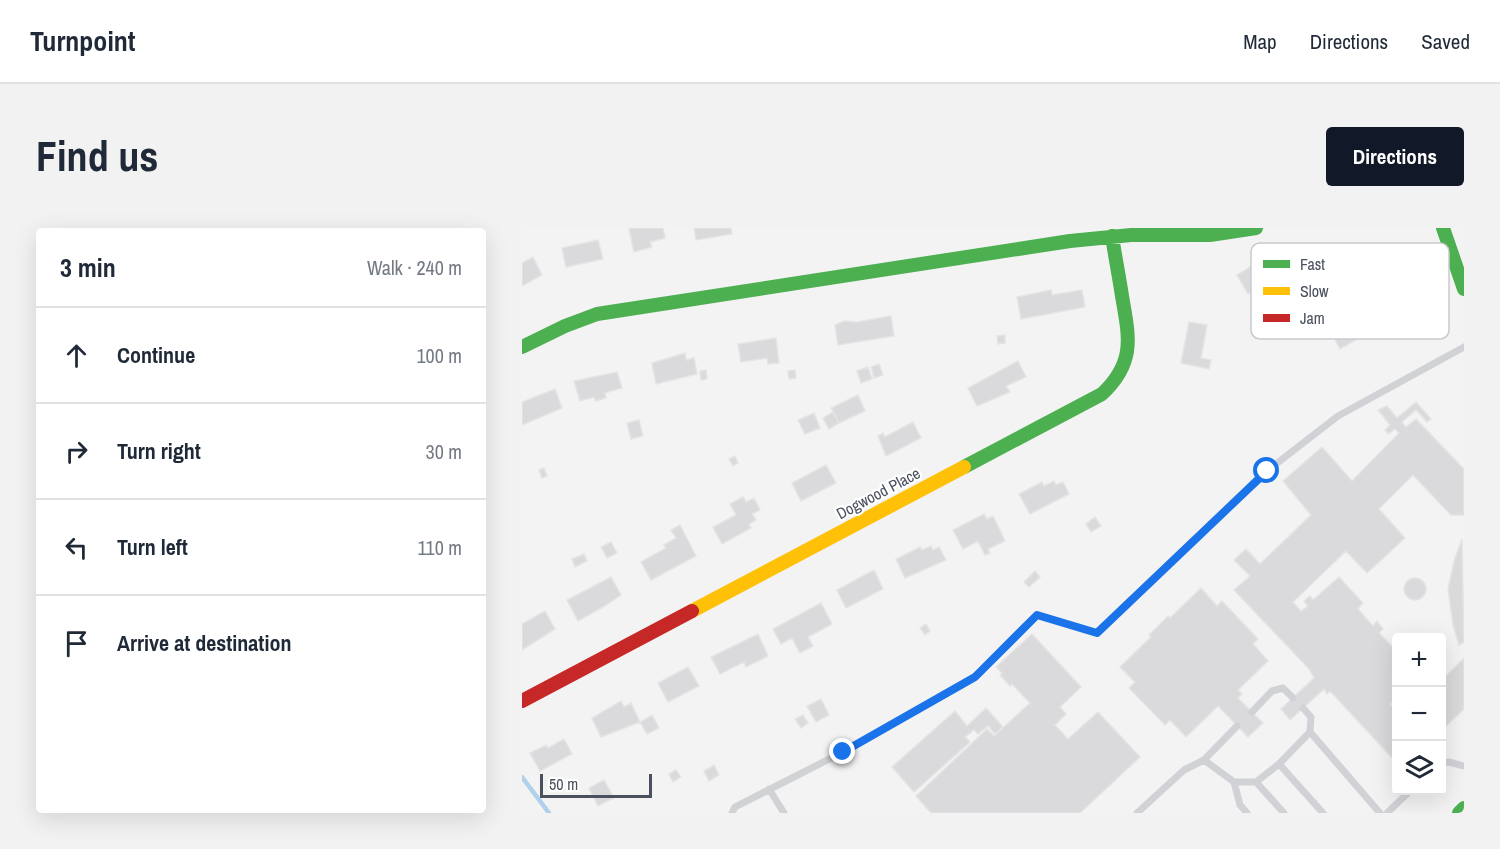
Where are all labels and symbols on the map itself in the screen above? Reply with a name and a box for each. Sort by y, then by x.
legend [1251,243,1449,339]
text: Fast [1300,253,1325,275]
text: Slow [1300,280,1329,302]
text: Jam [1300,307,1325,329]
route start [1253,457,1279,483]
street label: Dogwood Place [832,462,924,524]
route end [829,738,855,764]
scale bar [540,771,652,798]

